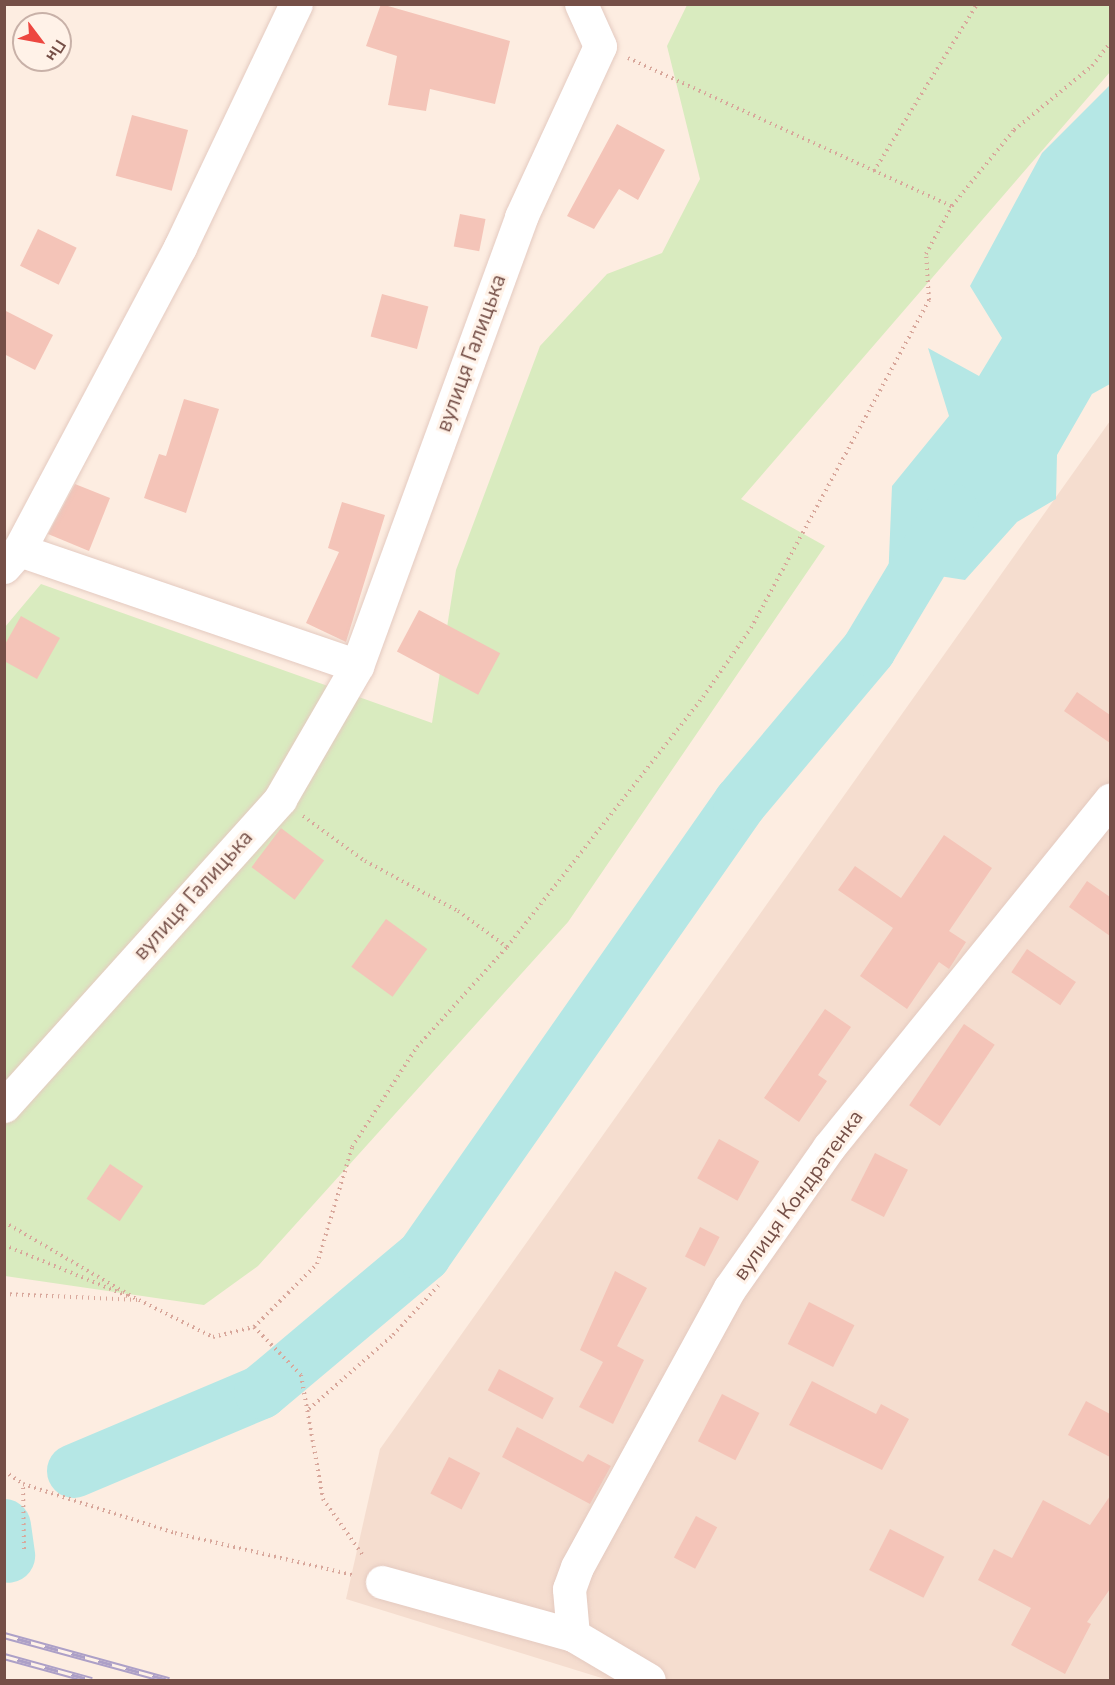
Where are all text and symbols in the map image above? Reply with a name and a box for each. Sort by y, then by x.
north arrow [12,12,72,72]
text: Пн [40,35,71,66]
street label: вулиця Галицька [431,271,511,435]
street label: вулиця Галицька [128,825,258,965]
street label: вулиця Кондратенка [728,1105,868,1285]

